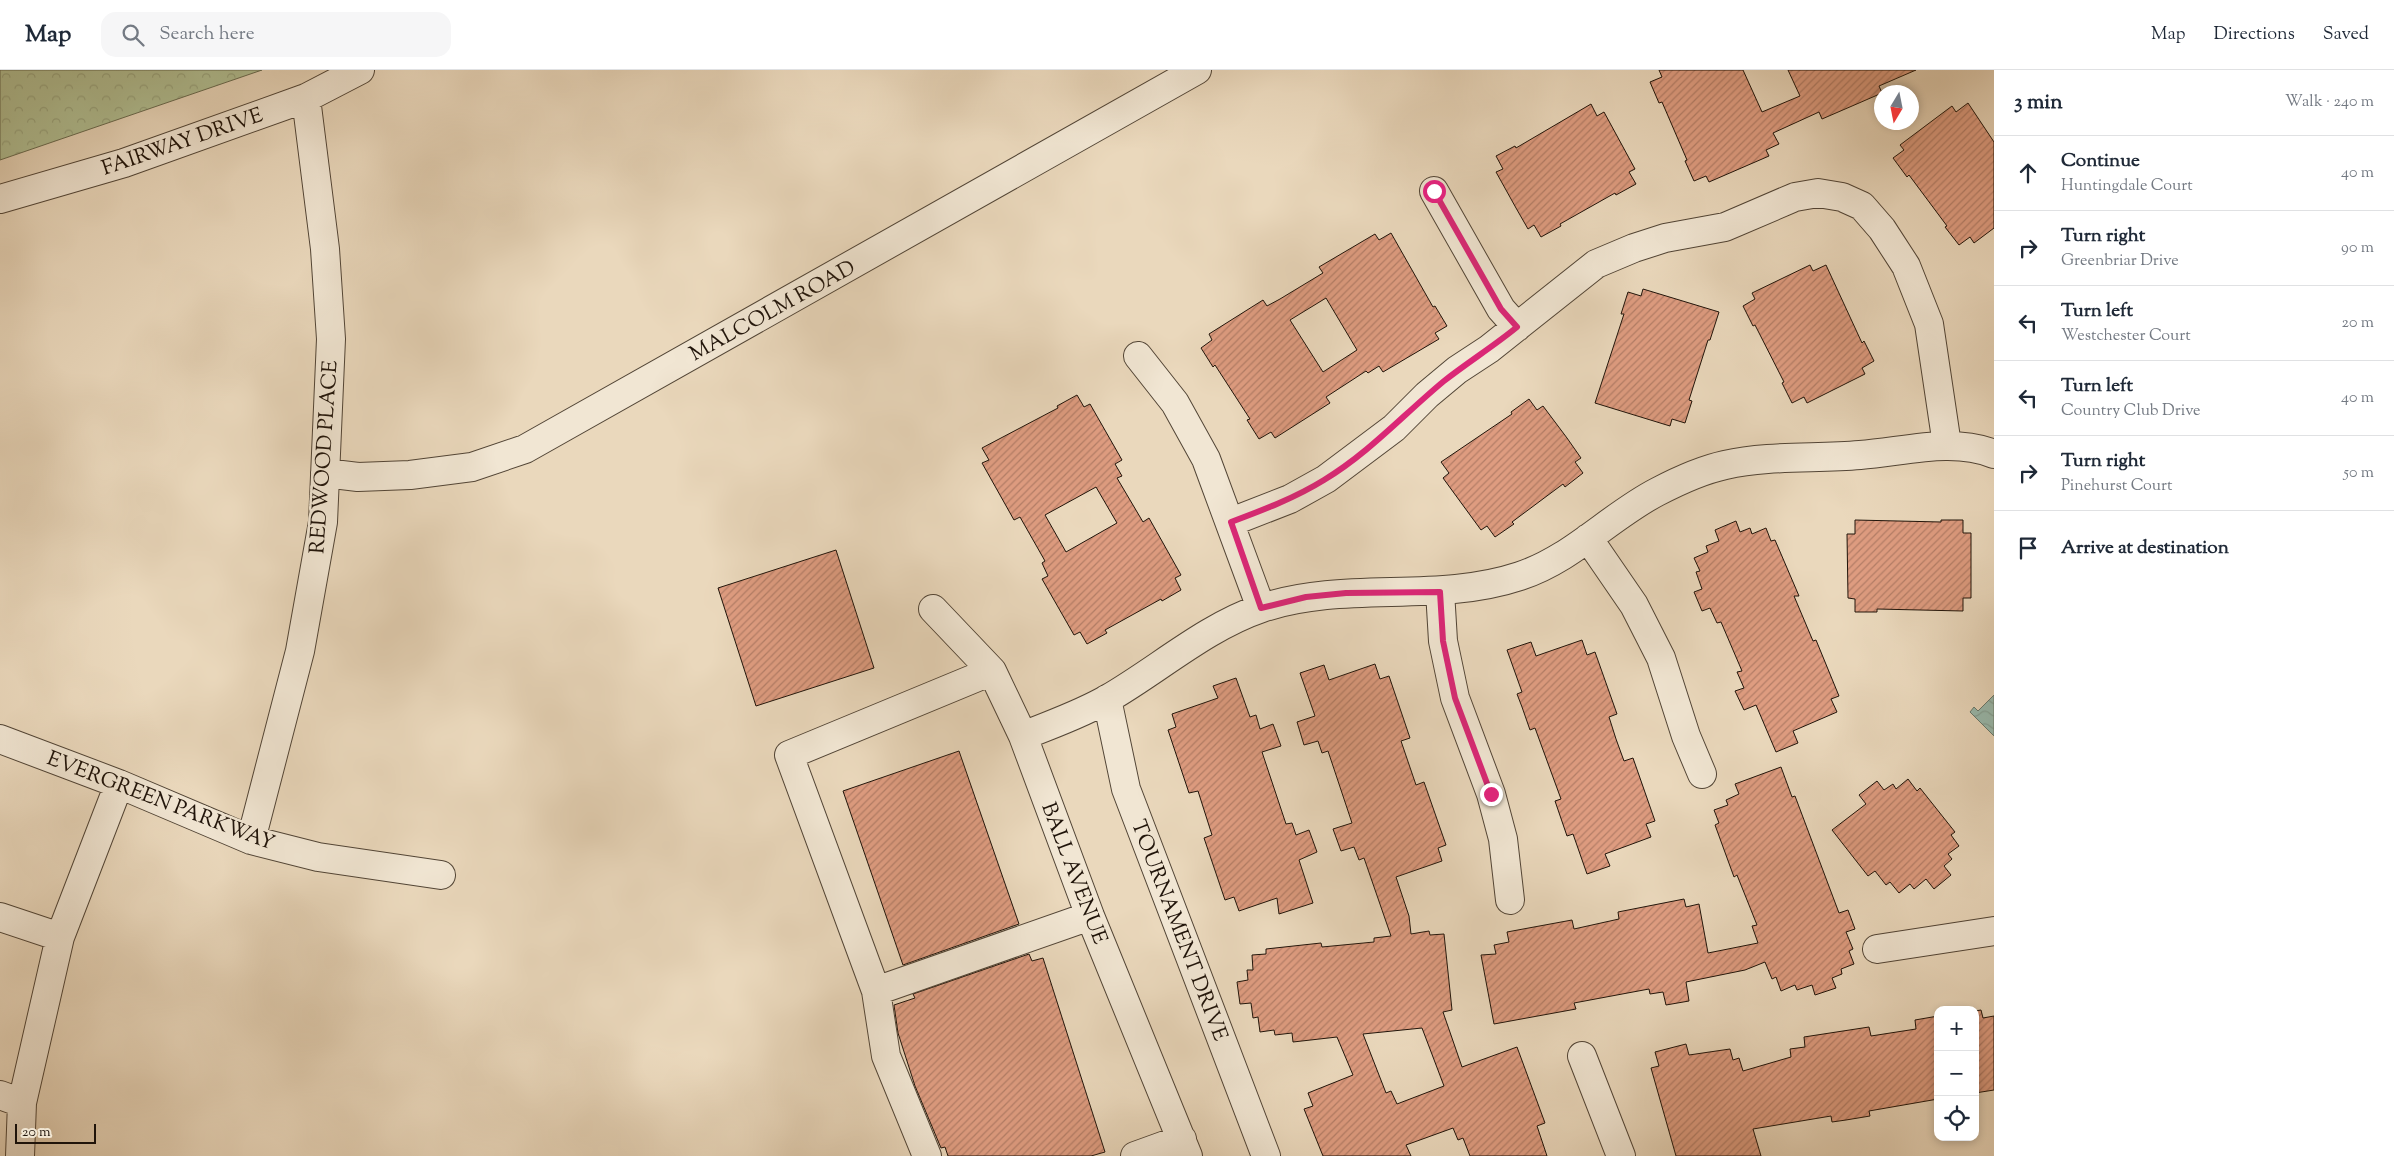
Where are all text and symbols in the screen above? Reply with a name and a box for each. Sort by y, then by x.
search box [101,12,451,57]
text: Map [25,18,71,52]
icon: search [119,21,147,49]
text: Search here [159,21,255,48]
text: Map [2151,22,2186,48]
text: Directions [2214,22,2295,48]
text: Saved [2323,22,2369,48]
north arrow [1874,85,1919,130]
text: 3 min [2014,88,2063,118]
text: Walk · 240 m [2285,91,2374,114]
street label: FAIRWAY DRIVE [98,101,268,185]
text: Continue [2061,148,2140,175]
icon: ahead [2014,159,2042,187]
text: 40 m [2341,162,2374,185]
text: Huntingdale Court [2061,175,2193,198]
route start [1423,180,1446,203]
text: Turn right [2061,223,2145,250]
icon: right [2014,234,2042,262]
text: 90 m [2341,237,2374,260]
text: Greenbriar Drive [2061,250,2179,273]
street label: MALCOLM ROAD [685,254,861,370]
text: Turn left [2061,298,2133,325]
icon: left [2014,309,2042,337]
text: 20 m [2341,312,2374,335]
text: Westchester Court [2061,325,2191,348]
street label: REDWOOD PLACE [303,359,347,555]
text: Turn left [2061,373,2133,400]
icon: left [2014,384,2042,412]
text: 40 m [2341,387,2374,410]
text: Country Club Drive [2061,400,2201,423]
text: Turn right [2061,448,2145,475]
icon: right [2014,459,2042,487]
text: 50 m [2343,462,2374,485]
text: Pinehurst Court [2061,475,2173,498]
icon: arrive [2014,534,2042,562]
text: Arrive at destination [2061,535,2229,562]
street label: EVERGREEN PARKWAY [42,745,279,859]
route end [1480,783,1503,806]
street label: BALL AVENUE [1032,798,1114,949]
street label: TOURNAMENT DRIVE [1122,816,1234,1046]
map controls [1934,1006,1979,1141]
button: + [1934,1006,1979,1051]
button: − [1934,1051,1979,1096]
button: locate [1934,1096,1979,1141]
scale bar [15,1121,96,1144]
text: 20 m [22,1123,51,1143]

